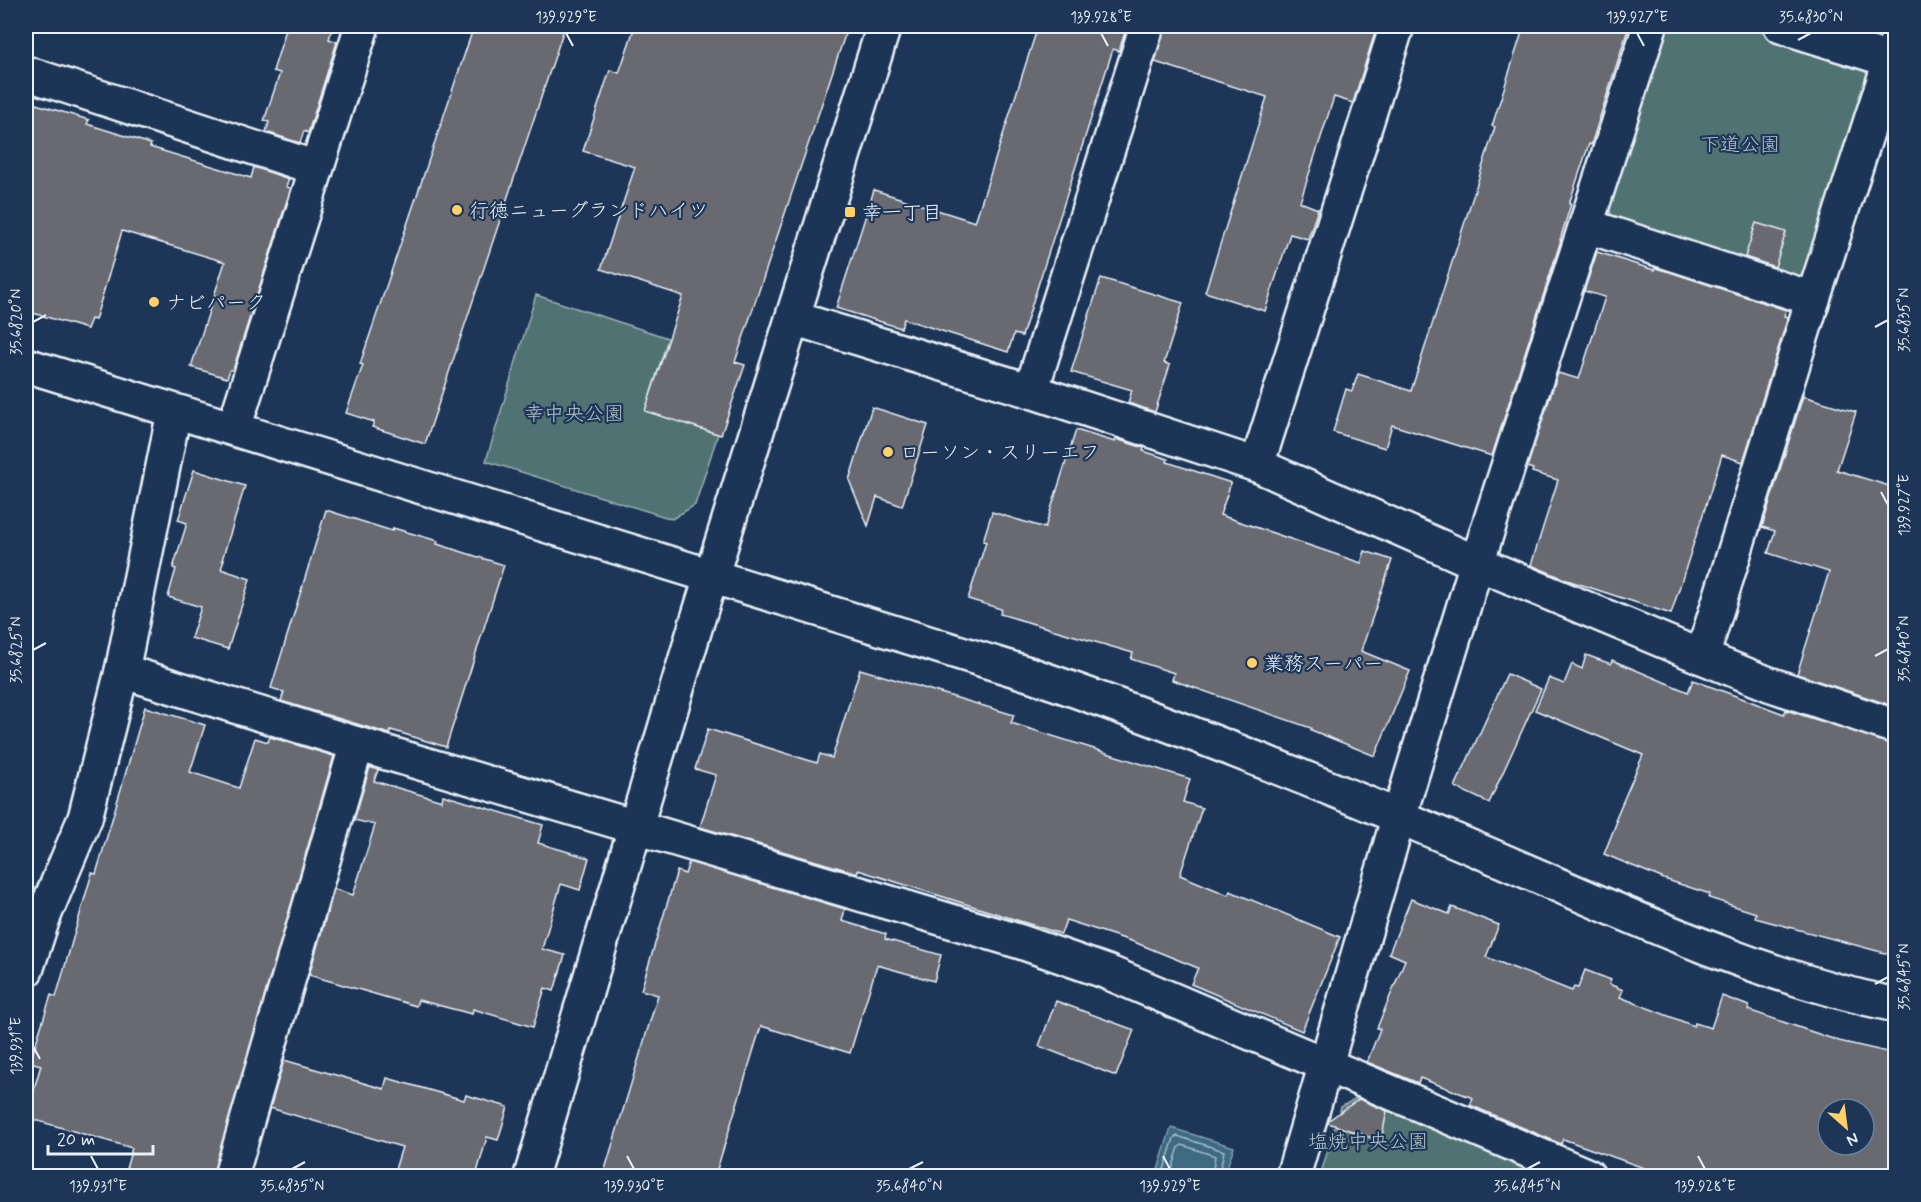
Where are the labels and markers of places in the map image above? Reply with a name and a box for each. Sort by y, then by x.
place label: 行徳ニューグランドハイツ [469,198,709,225]
place label: 幸一丁目 [862,200,942,227]
marker: 行徳ニューグランドハイツ [450,203,464,217]
marker: 幸一丁目 [843,205,857,219]
place label: ナビパーク [166,290,266,317]
marker: ナビパーク [147,295,161,309]
place label: ローソン・スリーエフ [900,440,1100,467]
marker: ローソン・スリーエフ [881,445,895,459]
place label: 業務スーパー [1264,651,1383,678]
marker: 業務スーパー [1245,656,1259,670]

